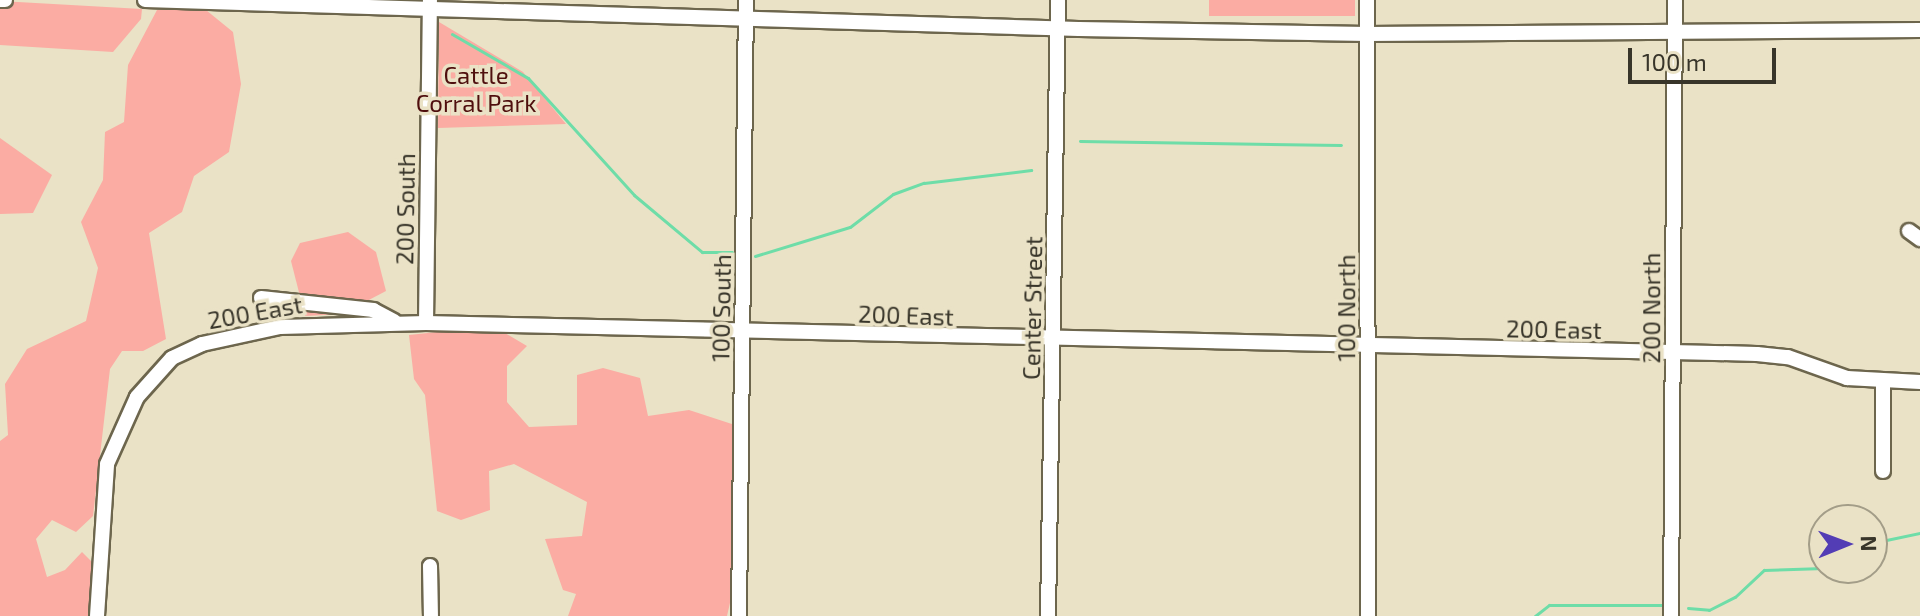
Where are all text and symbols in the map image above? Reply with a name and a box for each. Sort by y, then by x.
scale bar [1632,32,1780,82]
text: 100 m [1642,47,1707,76]
park label: Cattle Corral Park [415,61,537,117]
street label: 200 South [390,153,420,265]
street label: Center Street [1016,236,1048,380]
street label: 200 North [1637,252,1665,364]
street label: 100 South [706,254,736,362]
street label: 100 North [1332,254,1360,362]
street label: 200 East [205,290,305,334]
street label: 200 East [858,299,954,331]
street label: 200 East [1506,314,1602,344]
north arrow [1808,504,1888,584]
text: N [1857,535,1883,552]

